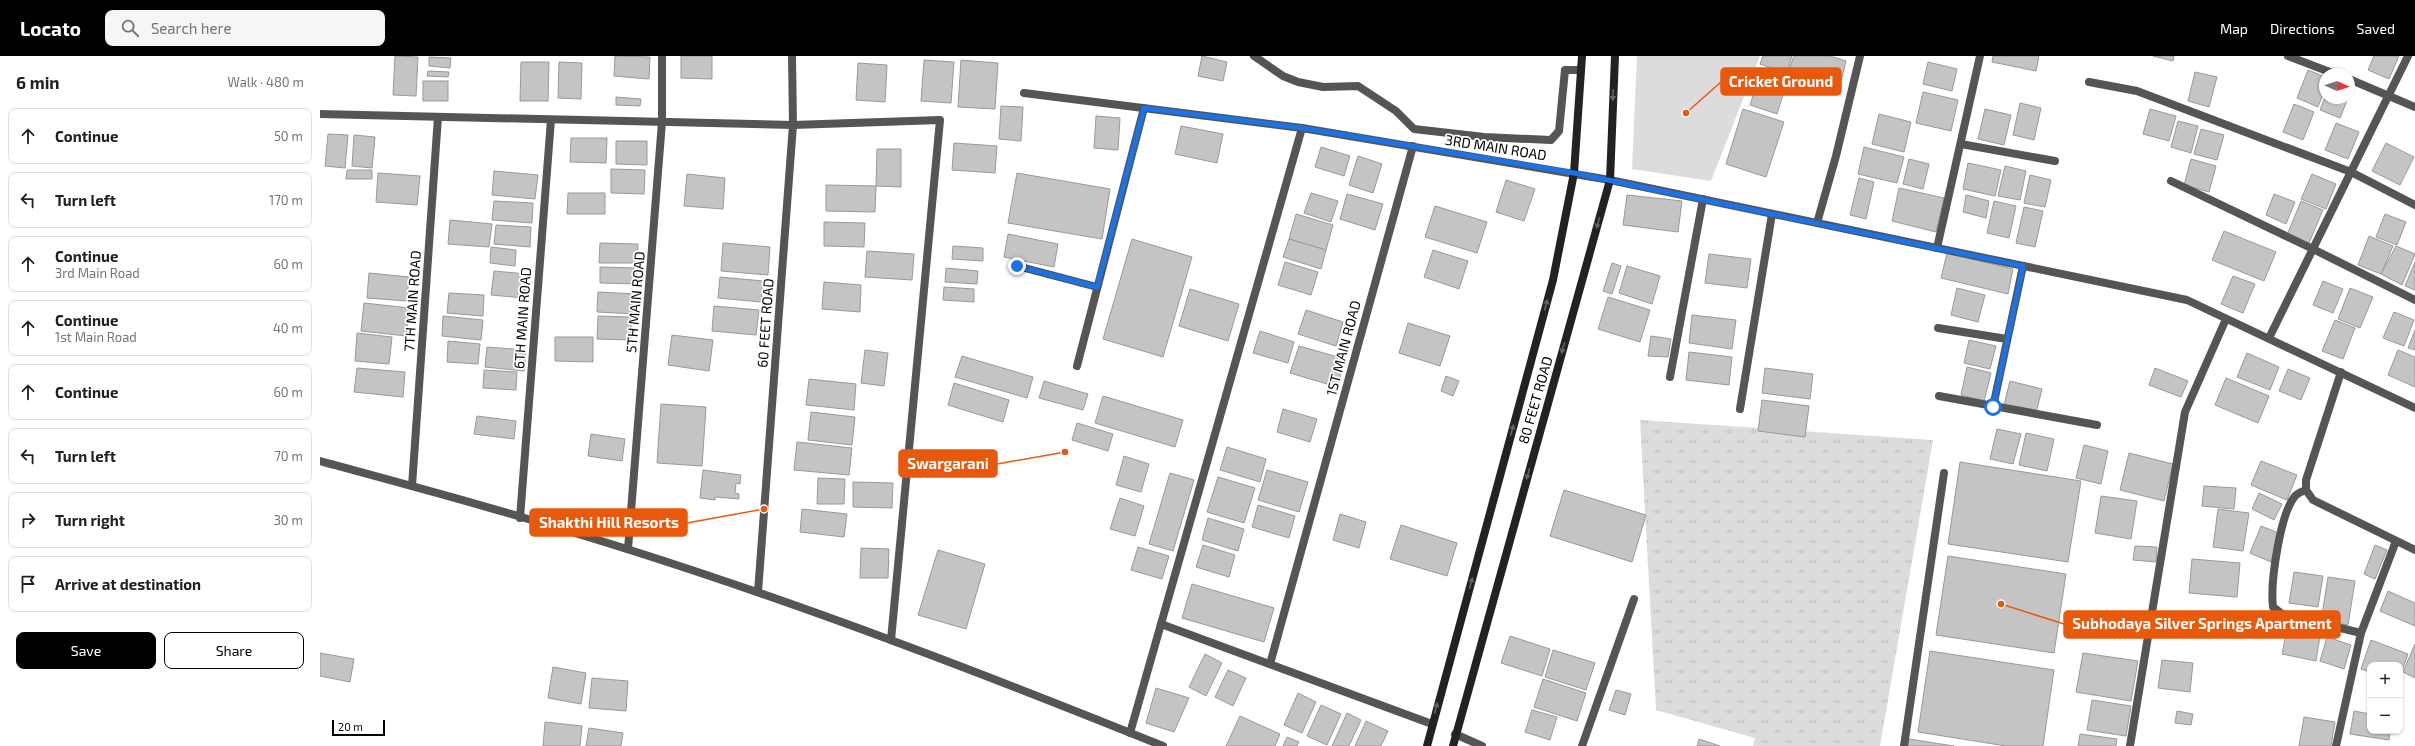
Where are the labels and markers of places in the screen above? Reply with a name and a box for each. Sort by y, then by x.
callout: Cricket Ground [1721,68,1841,95]
callout: Swargarani [899,450,997,477]
callout: Shakthi Hill Resorts [530,509,687,536]
callout: Subhodaya Silver Springs Apartment [2064,611,2340,638]

